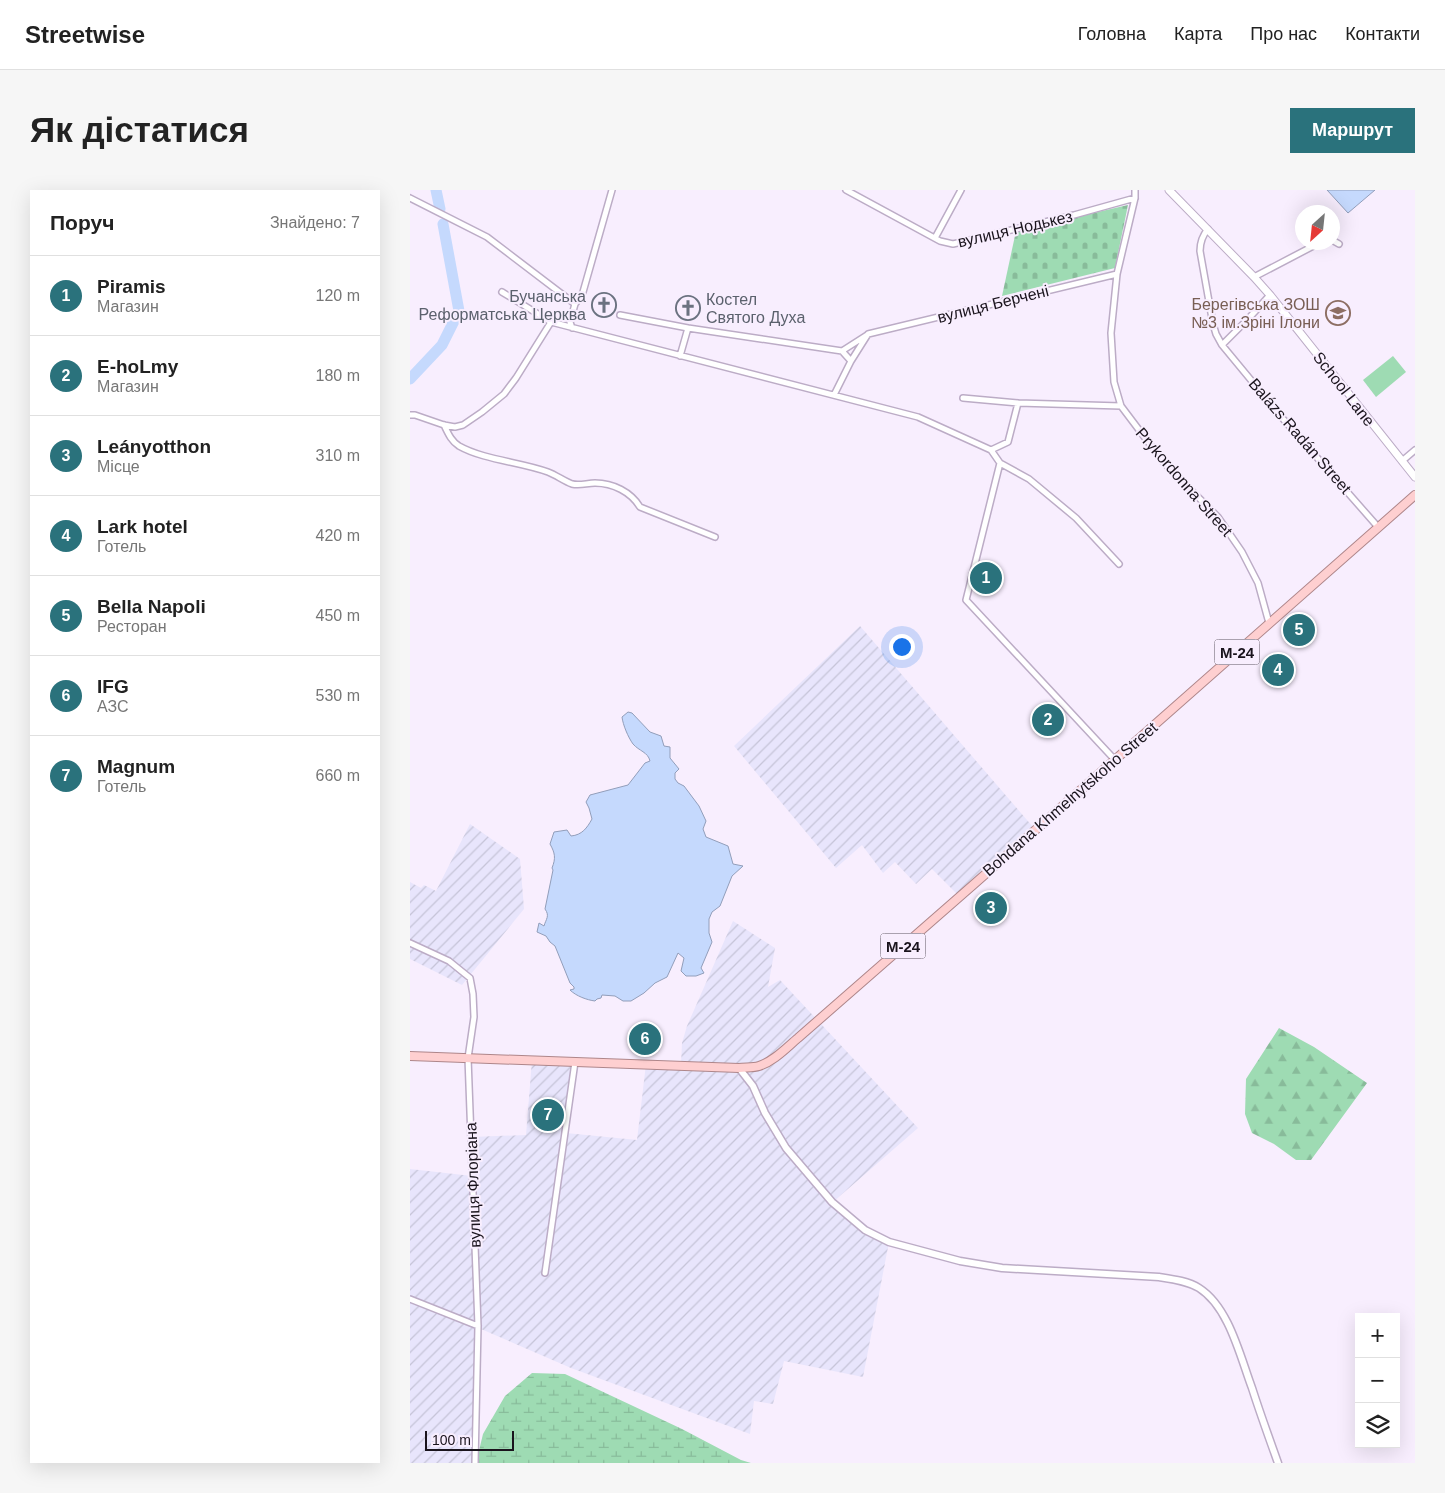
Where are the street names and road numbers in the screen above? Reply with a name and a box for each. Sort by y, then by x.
street label: вулиця Нодькез [956,208,1074,250]
street label: вулиця Берчені [936,282,1050,326]
street label: School Lane [1310,349,1378,429]
street label: Balázs Radán Street [1245,375,1355,497]
street label: Prykordonna Street [1132,424,1236,540]
road number: М-24 [1214,640,1260,664]
street label: Bohdana Khmelnytskoho Street [980,718,1161,879]
road number: М-24 [880,934,926,958]
street label: вулиця Флоріана [462,1122,484,1248]

